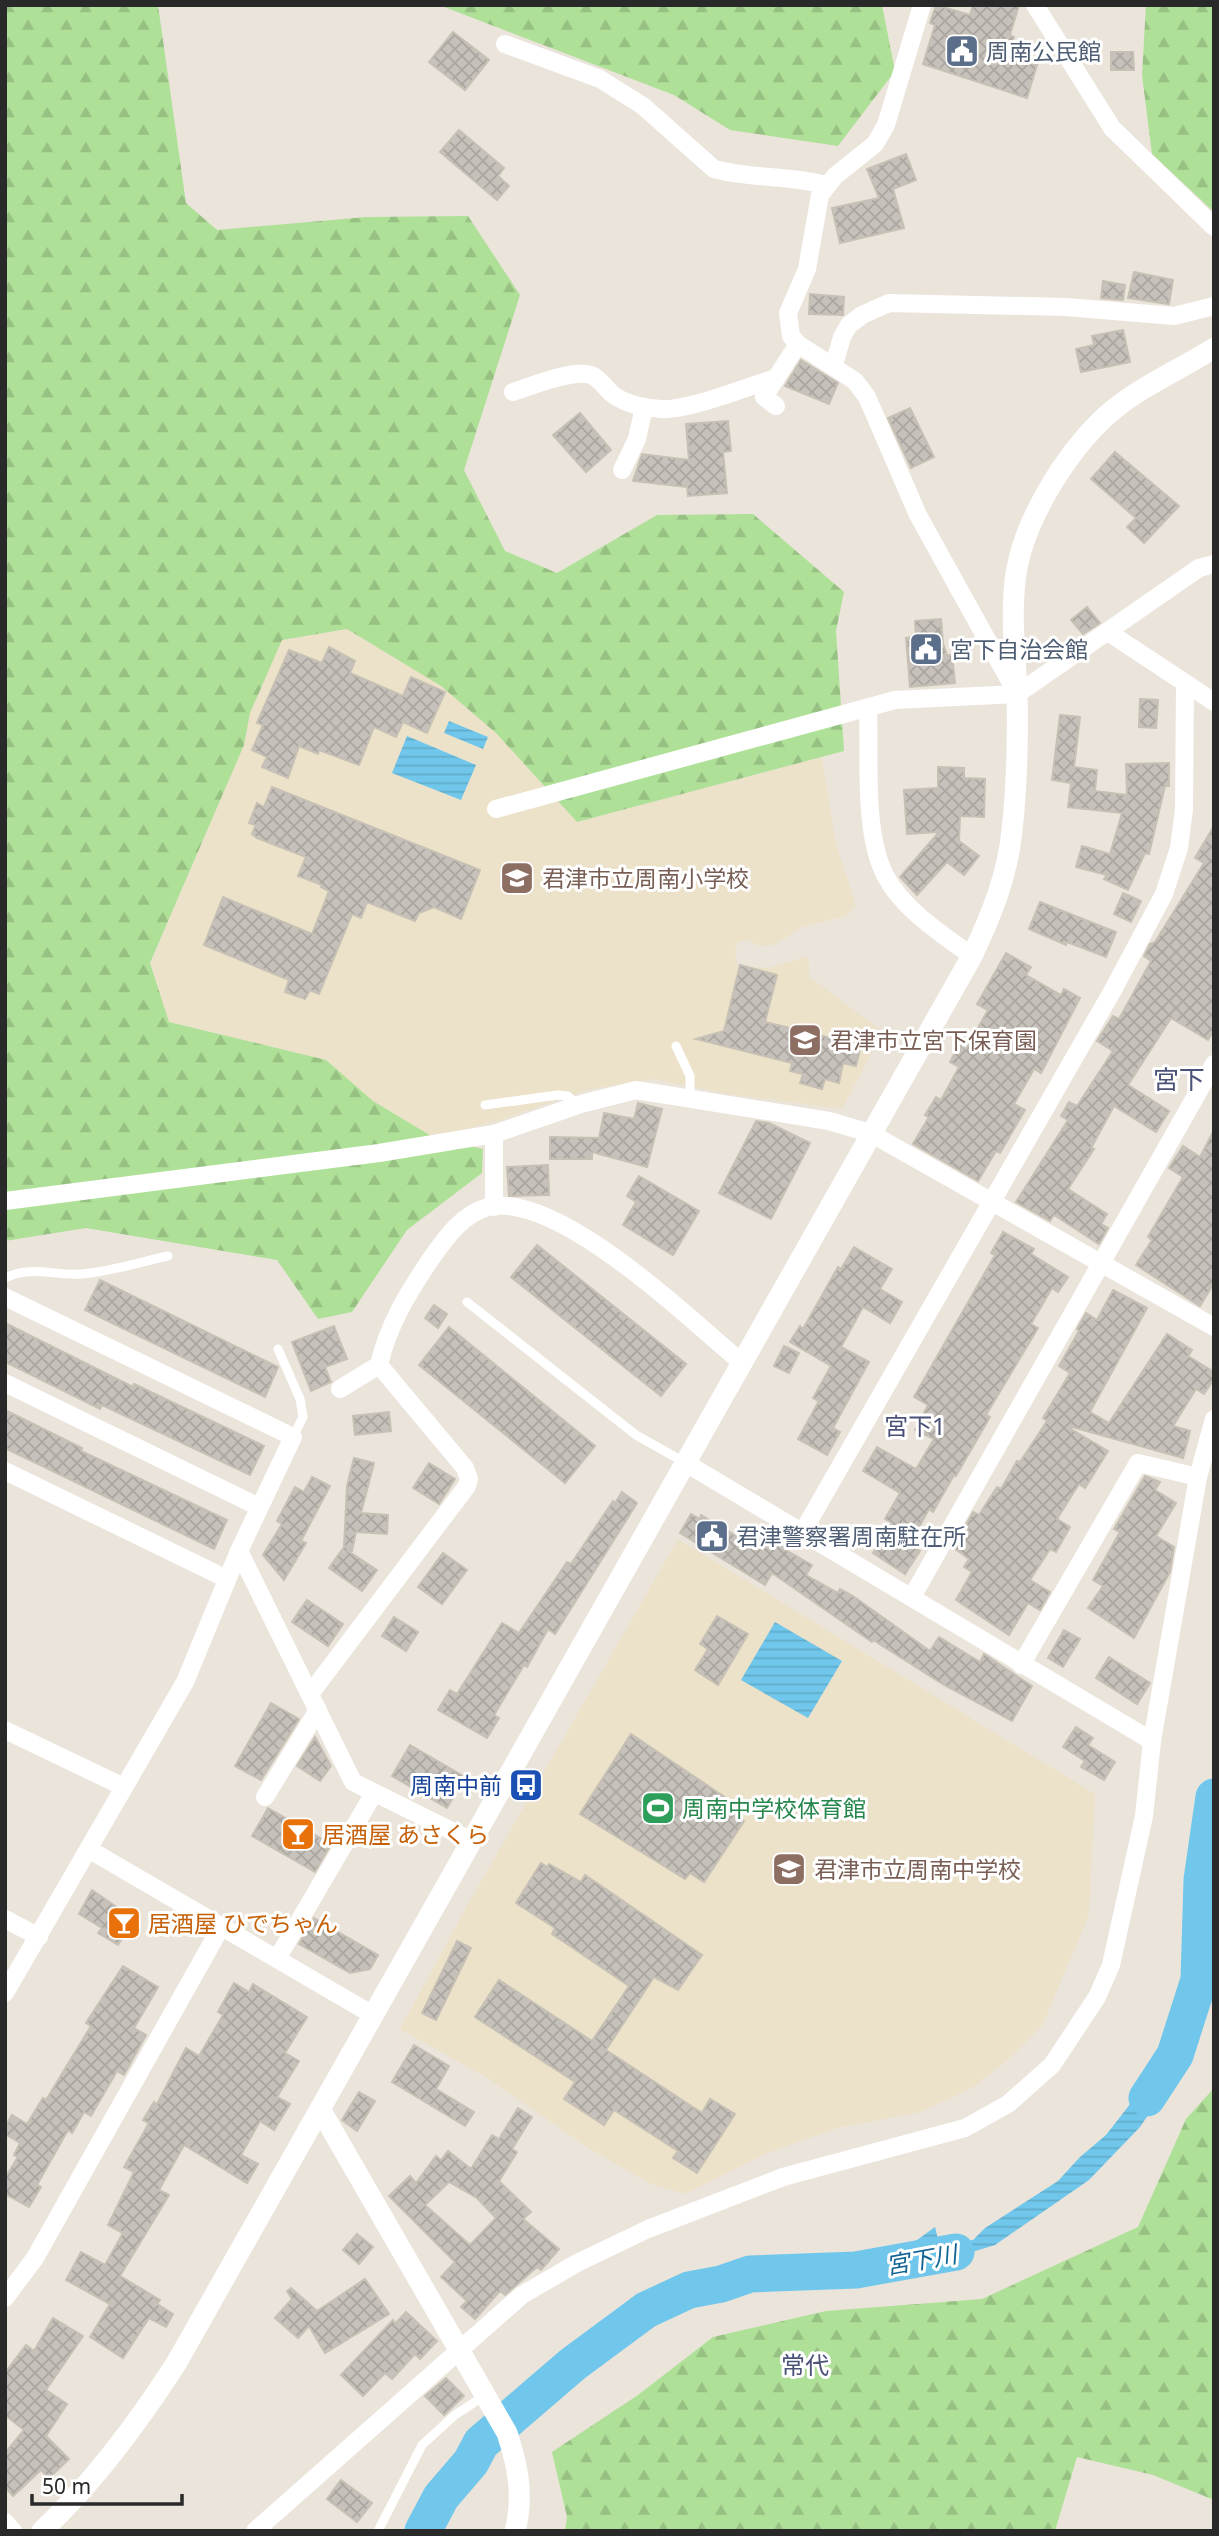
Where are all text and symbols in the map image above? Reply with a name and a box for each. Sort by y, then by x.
public building icon: 周南公民館 [943,32,981,70]
place label: 周南公民館 [986,35,1101,67]
public building icon: 宮下自治会館 [907,630,945,668]
place label: 宮下自治会館 [950,633,1088,665]
school or university icon: 君津市立周南小学校 [498,859,536,897]
place label: 君津市立周南小学校 [542,862,749,894]
school or university icon: 君津市立宮下保育園 [786,1021,824,1059]
place label: 君津市立宮下保育園 [830,1024,1037,1056]
district label: 宮下 [1153,1061,1205,1097]
district label: 宮下1 [884,1409,946,1442]
public building icon: 君津警察署周南駐在所 [693,1517,731,1555]
place label: 君津警察署周南駐在所 [736,1520,966,1552]
bus stop icon: 周南中前 [507,1766,545,1804]
place label: 周南中前 [410,1769,502,1801]
sports icon: 周南中学校体育館 [639,1789,677,1827]
place label: 周南中学校体育館 [682,1792,866,1824]
bar icon: 居酒屋 あさくら [279,1815,317,1853]
place label: 居酒屋 あさくら [322,1818,489,1850]
school or university icon: 君津市立周南中学校 [770,1850,808,1888]
place label: 君津市立周南中学校 [814,1853,1021,1885]
bar icon: 居酒屋 ひでちゃん [105,1904,143,1942]
place label: 居酒屋 ひでちゃん [148,1907,338,1939]
water label: 宮下川 [883,2236,962,2282]
district label: 常代 [781,2348,829,2381]
scale bar [32,2462,182,2506]
text: 50 m [42,2472,91,2500]

